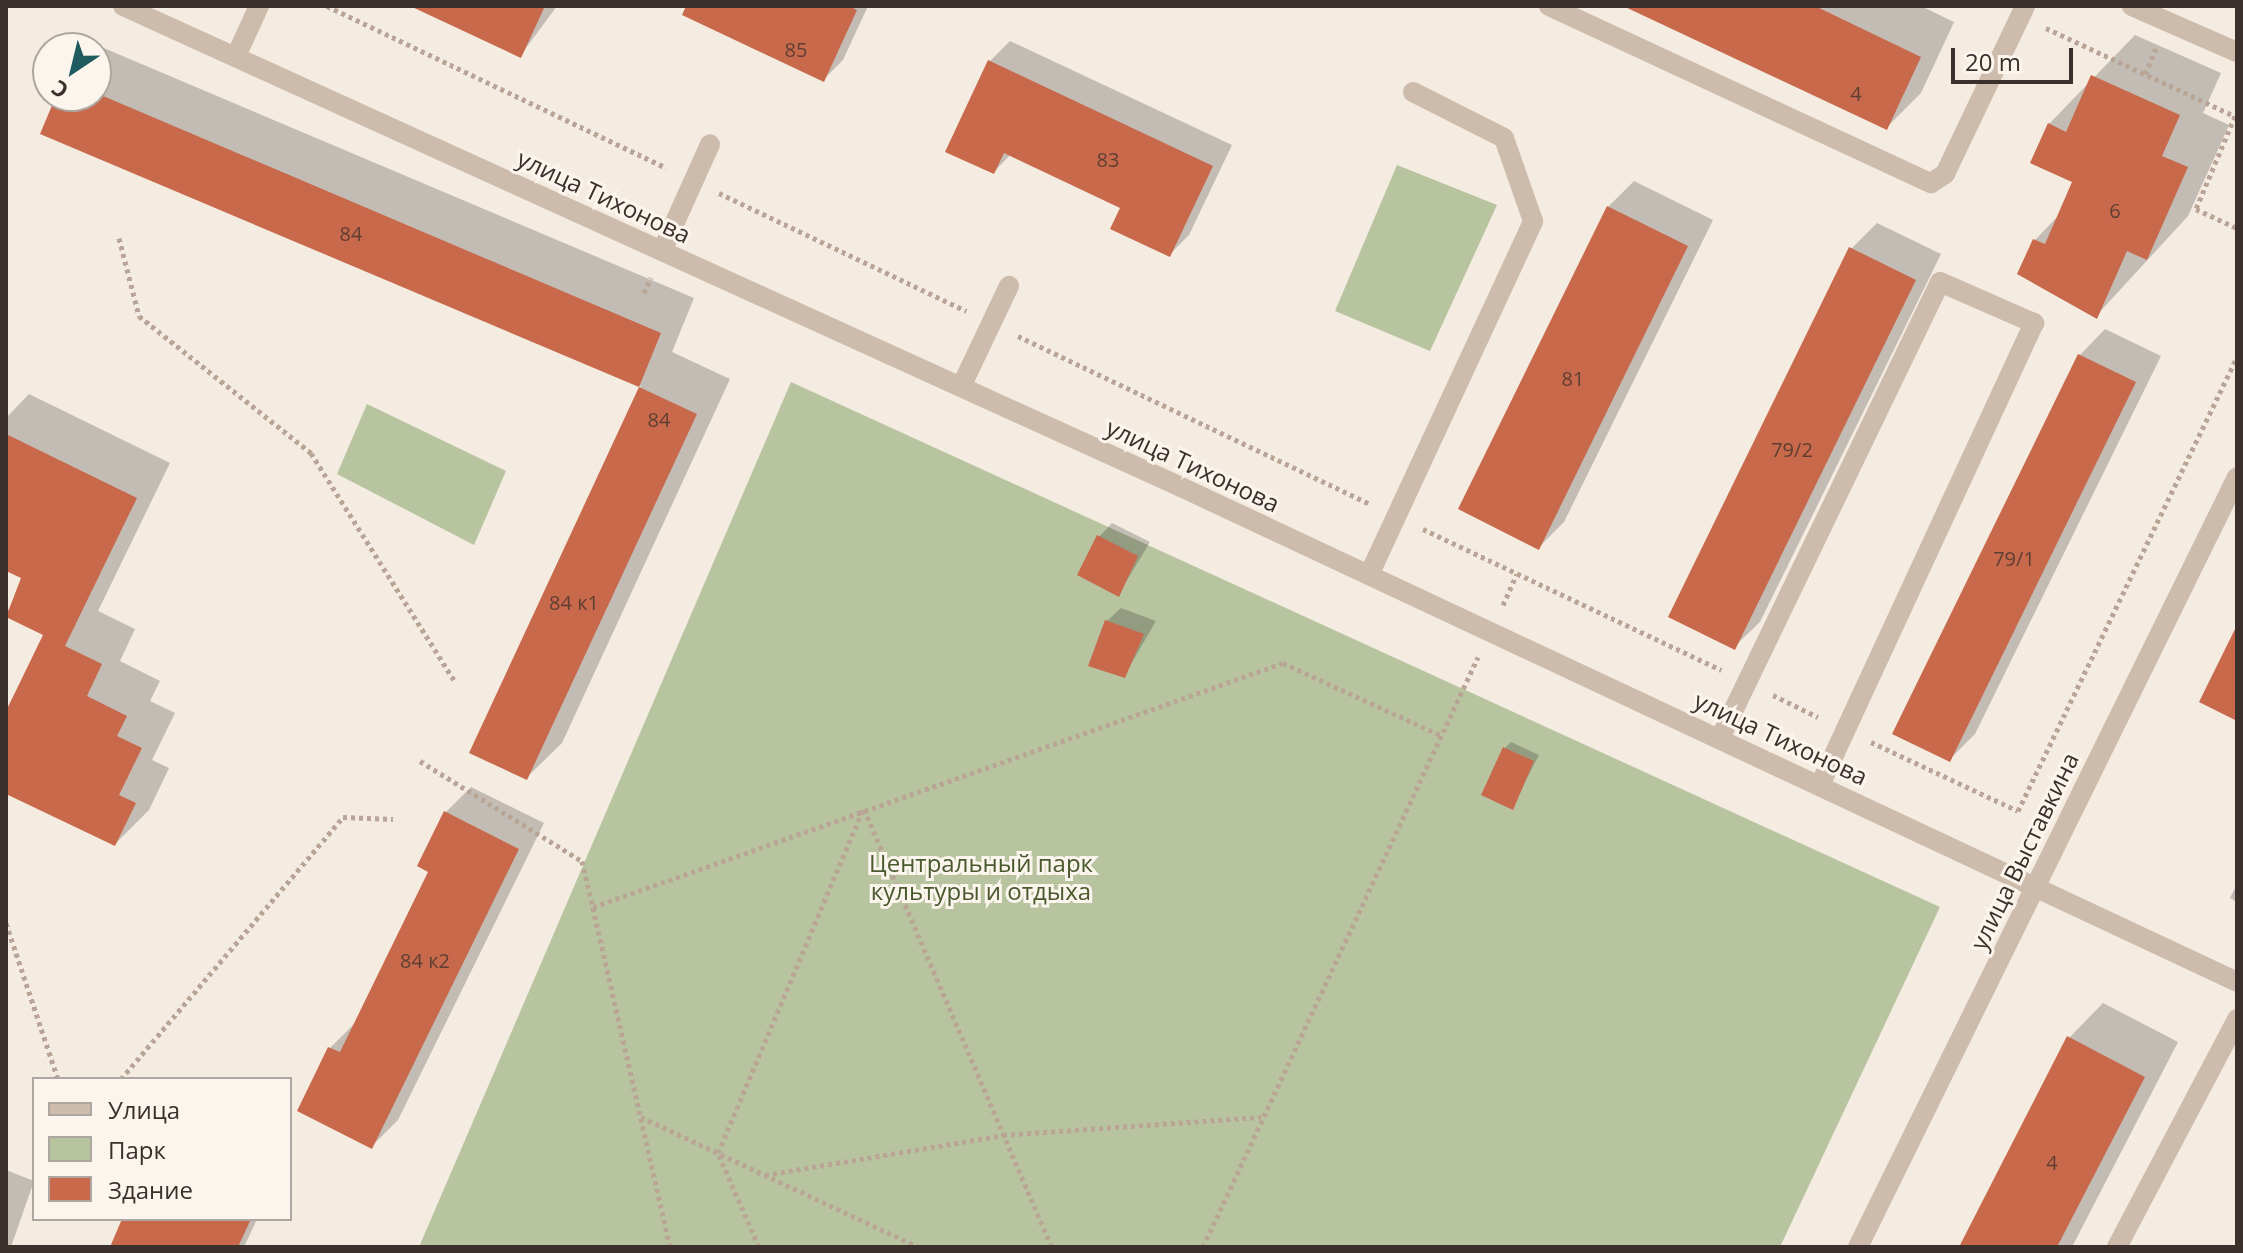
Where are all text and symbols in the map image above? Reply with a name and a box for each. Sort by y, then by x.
north arrow [32,32,112,112]
scale bar [1955,32,2077,82]
house number: 85 [785,37,807,61]
text: 20 m [1965,45,2021,78]
text: С [45,74,74,106]
house number: 4 [1850,81,1862,105]
street label: улица Тихонова [513,143,695,249]
house number: 83 [1097,147,1119,171]
house number: 6 [2109,198,2121,222]
house number: 84 [340,221,362,245]
house number: 81 [1562,366,1584,390]
house number: 84 [648,407,670,431]
street label: улица Тихонова [1102,412,1284,518]
house number: 79/2 [1771,437,1813,461]
house number: 79/1 [1993,546,2035,570]
house number: 84 к1 [549,590,599,614]
street label: улица Тихонова [1690,685,1872,791]
street label: улица Выставкина [1964,748,2084,954]
park label: Центральный парк культуры и отдыха [869,849,1093,905]
house number: 84 к2 [400,948,450,972]
legend [32,1077,292,1221]
text: Улица [108,1093,180,1126]
text: Парк [108,1133,166,1166]
house number: 4 [2046,1150,2058,1174]
text: Здание [108,1173,193,1206]

